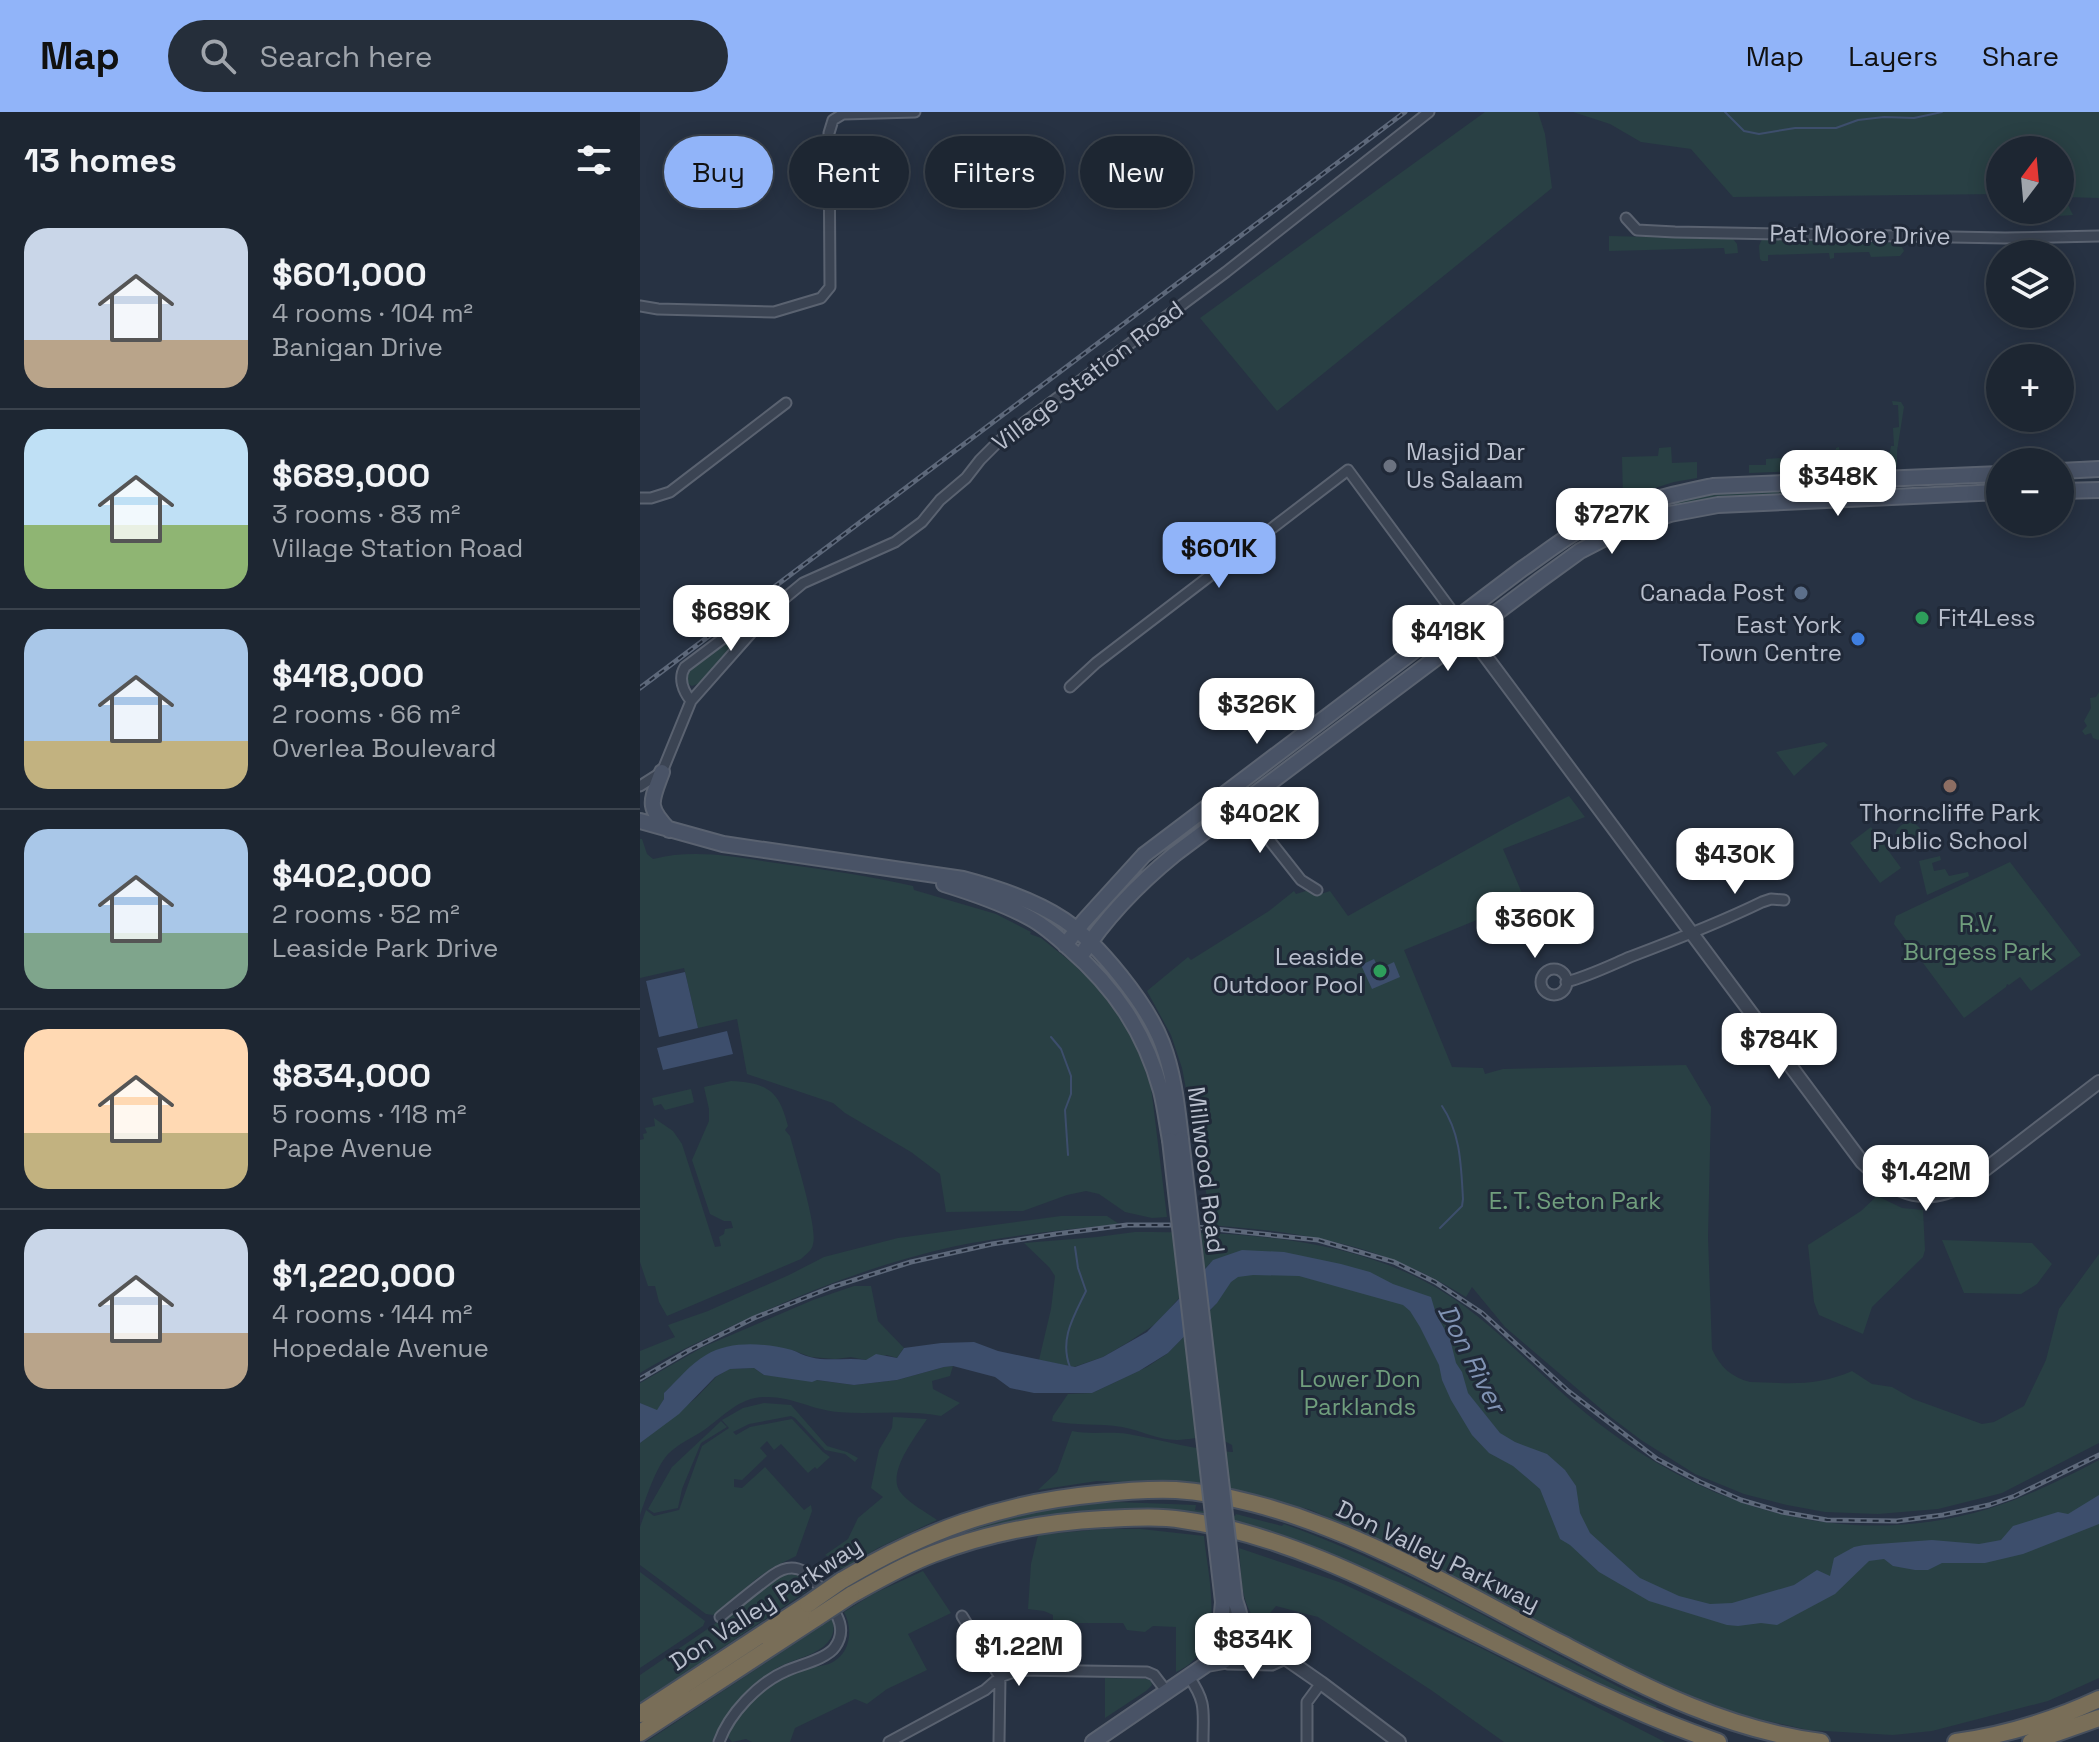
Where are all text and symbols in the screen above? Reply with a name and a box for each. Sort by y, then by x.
search box [168,20,728,92]
text: Map [40,32,120,80]
icon: search [196,34,240,78]
text: Search here [260,37,433,76]
text: Map [1746,38,1804,74]
text: Layers [1848,38,1938,74]
text: Share [1982,38,2059,74]
chip: Buy [664,136,773,208]
chip: Rent [789,136,909,208]
chip: Filters [925,136,1064,208]
chip: New [1080,136,1193,208]
north arrow [1986,136,2074,224]
map controls [1986,136,2074,536]
icon: filters [572,138,616,182]
text: 13 homes [24,139,177,182]
street label: Pat Moore Drive [1769,217,1951,252]
button: layers [1986,240,2074,328]
text: $601,000 [272,253,427,296]
icon: home [88,260,184,356]
street label: Village Station Road [986,293,1190,458]
text: 4 rooms · 104 m² [272,296,473,330]
text: Banigan Drive [272,330,443,364]
button: + [1986,344,2074,432]
place label: Masjid Dar Us Salaam [1406,436,1525,495]
button: − [1986,448,2074,536]
pin: $348K [1782,450,1894,518]
text: $689,000 [272,454,430,497]
marker: Masjid Dar Us Salaam [1381,457,1399,475]
text: $348K [1798,459,1878,493]
icon: home [88,461,184,557]
pin: $727K [1556,488,1668,556]
text: 3 rooms · 83 m² [272,497,461,531]
text: $727K [1574,497,1650,531]
pin: $601K [1163,522,1275,590]
text: Village Station Road [272,531,523,565]
text: $601K [1181,531,1257,565]
place label: Canada Post [1640,577,1785,608]
marker: Canada Post [1792,584,1810,602]
pin: $689K [675,585,787,653]
text: $689K [691,594,771,628]
place label: Fit4Less [1938,602,2035,633]
pin: $418K [1392,605,1504,673]
place label: East York Town Centre [1698,609,1842,668]
marker: Fit4Less [1913,609,1931,627]
text: $418K [1411,614,1485,648]
marker: East York Town Centre [1849,630,1867,648]
text: $418,000 [272,654,424,697]
icon: home [88,661,184,757]
pin: $326K [1201,678,1313,746]
text: $326K [1217,687,1297,721]
text: 2 rooms · 66 m² [272,697,461,731]
text: Overlea Boulevard [272,731,497,765]
marker: Thorncliffe Park Public School [1941,777,1959,795]
pin: $402K [1204,787,1316,855]
text: $402K [1220,796,1300,830]
place label: Thorncliffe Park Public School [1859,797,2041,856]
pin: $430K [1679,828,1791,896]
text: $430K [1694,837,1776,871]
text: $402,000 [272,854,432,897]
icon: home [88,861,184,957]
pin: $360K [1479,892,1591,960]
text: 2 rooms · 52 m² [272,897,460,931]
text: $360K [1495,901,1575,935]
park label: R.V. Burgess Park [1903,908,2053,967]
text: Leaside Park Drive [272,931,498,965]
place label: Leaside Outdoor Pool [1213,941,1364,1000]
marker: Leaside Outdoor Pool [1371,962,1389,980]
pin: $784K [1723,1013,1835,1081]
text: $784K [1740,1022,1818,1056]
text: $834,000 [272,1054,431,1097]
icon: home [88,1061,184,1157]
street label: Millwood Road [1181,1085,1232,1255]
text: 5 rooms · 118 m² [272,1097,467,1131]
text: Pape Avenue [272,1131,433,1165]
pin: $1.42M [1861,1145,1991,1213]
text: $1.42M [1881,1154,1971,1188]
park label: E. T. Seton Park [1489,1185,1661,1216]
text: $1,220,000 [272,1254,456,1297]
icon: home [88,1261,184,1357]
text: 4 rooms · 144 m² [272,1297,473,1331]
water label: Don River [1430,1298,1515,1421]
text: Hopedale Avenue [272,1331,489,1365]
park label: Lower Don Parklands [1299,1363,1421,1422]
street label: Don Valley Parkway [1331,1493,1545,1618]
street label: Don Valley Parkway [664,1530,868,1677]
pin: $834K [1197,1613,1309,1681]
pin: $1.22M [954,1620,1084,1688]
text: $834K [1213,1622,1293,1656]
text: $1.22M [974,1629,1064,1663]

